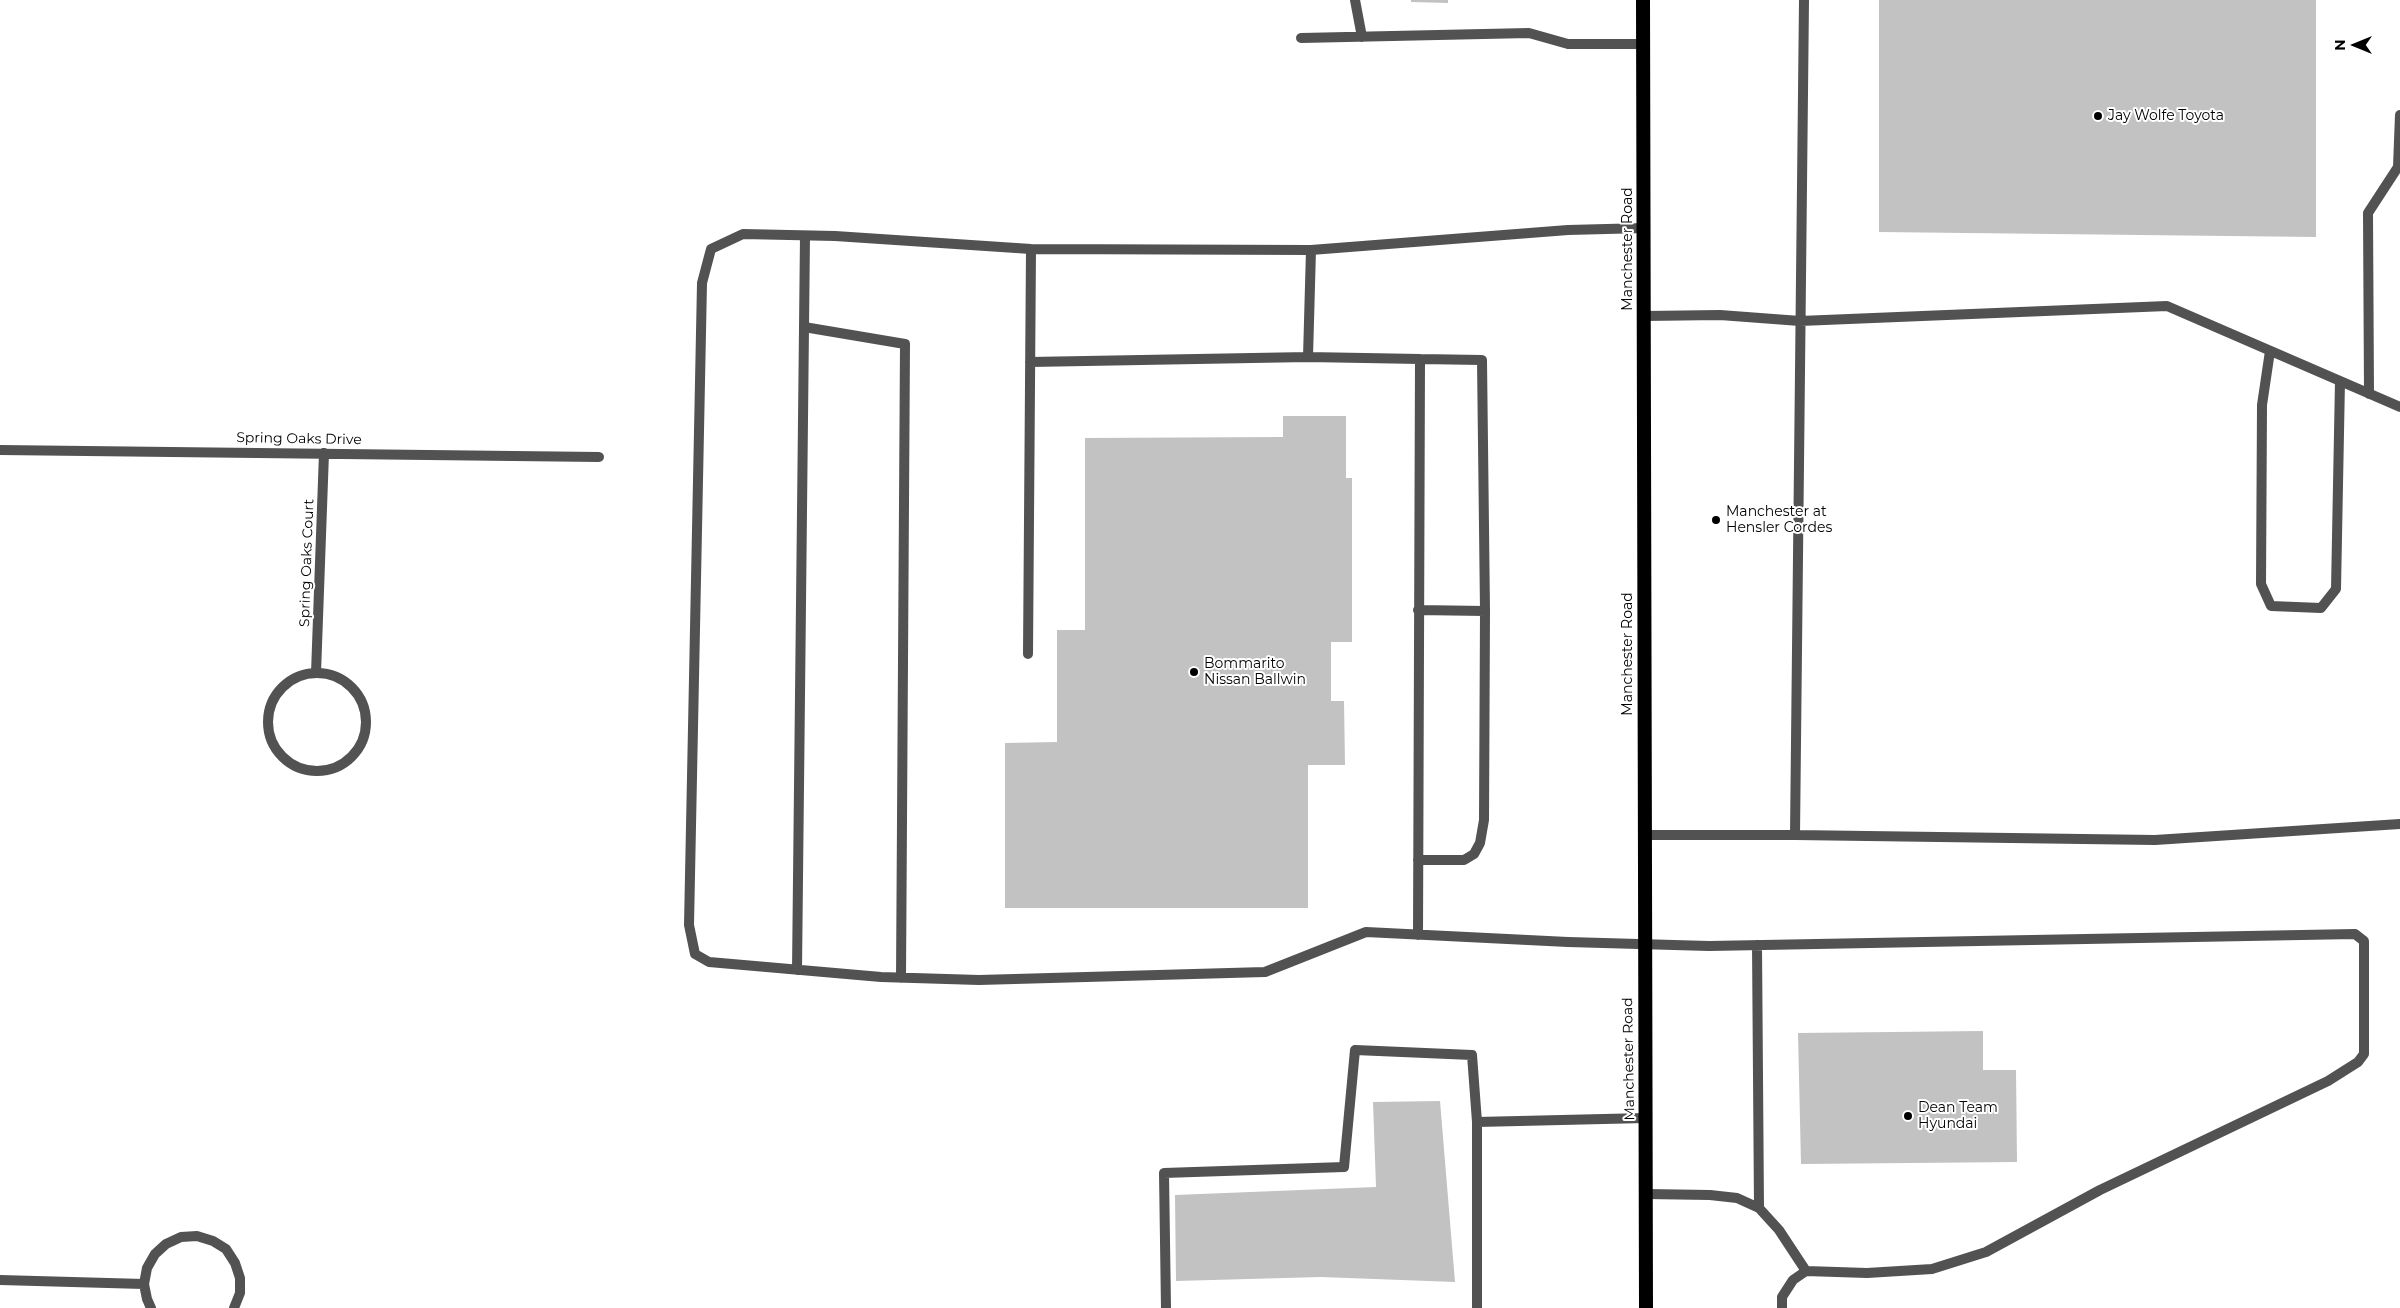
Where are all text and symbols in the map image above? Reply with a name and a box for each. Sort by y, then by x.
north arrow [2330,20,2380,70]
text: N [2331,39,2349,51]
place label: Jay Wolfe Toyota [2108,108,2224,124]
marker: Jay Wolfe Toyota [2092,110,2104,122]
street label: Manchester Road [1620,187,1636,311]
street label: Spring Oaks Drive [236,430,362,448]
street label: Spring Oaks Court [296,499,318,627]
place label: Manchester at Hensler Cordes [1726,504,1832,536]
marker: Manchester at Hensler Cordes [1710,514,1722,526]
street label: Manchester Road [1620,592,1636,716]
place label: Bommarito Nissan Ballwin [1204,656,1306,689]
marker: Bommarito Nissan Ballwin [1188,666,1200,678]
street label: Manchester Road [1620,997,1638,1121]
place label: Dean Team Hyundai [1918,1100,1998,1132]
marker: Dean Team Hyundai [1902,1110,1914,1122]

